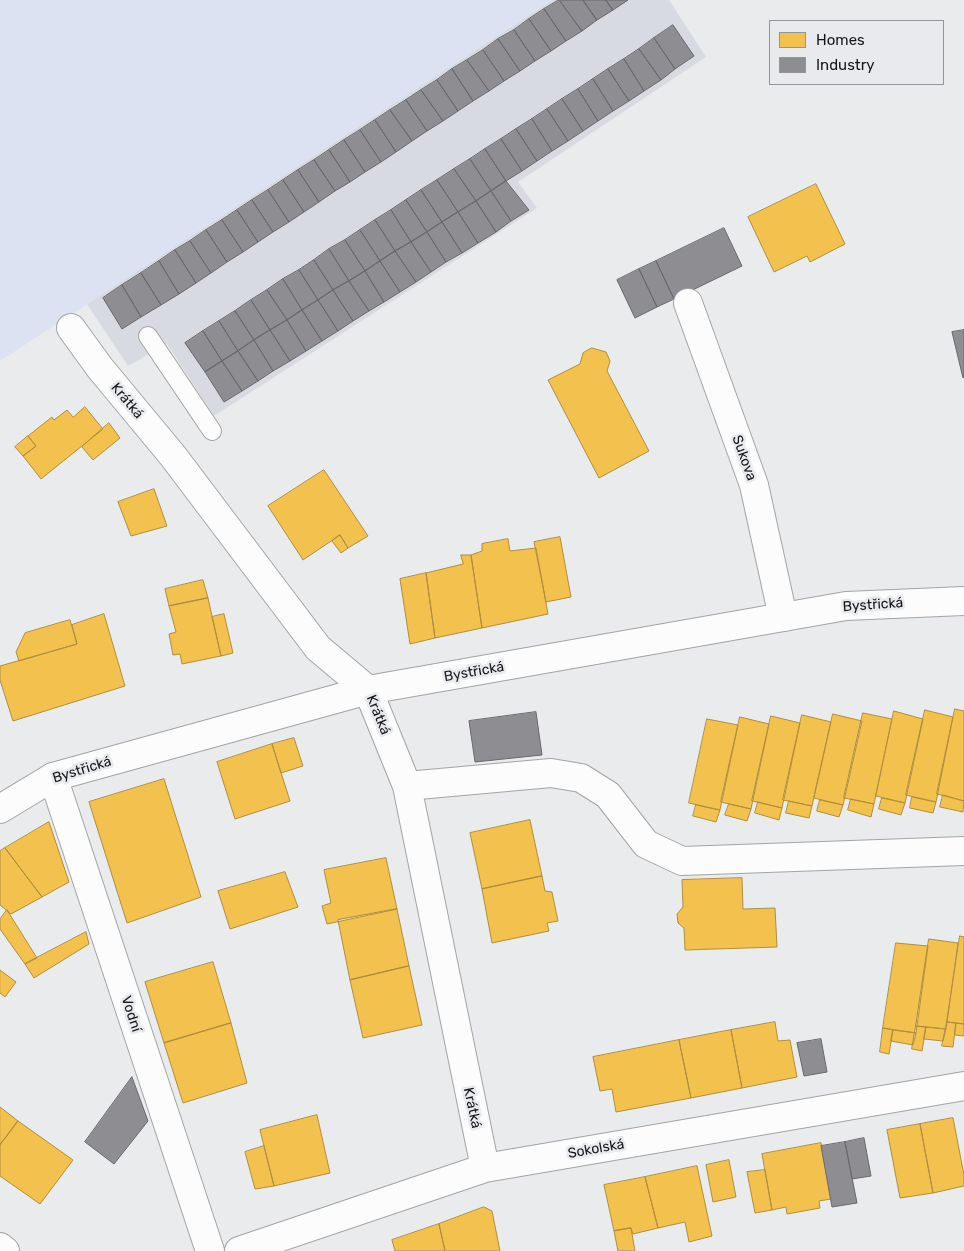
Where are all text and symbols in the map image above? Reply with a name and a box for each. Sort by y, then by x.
legend [769,20,944,85]
text: Homes [816,31,865,49]
text: Industry [816,56,875,74]
street label: Krátká [107,380,147,422]
street label: Sukova [728,433,760,483]
street label: Bystřická [842,595,904,615]
street label: Bystřická [443,658,505,686]
street label: Krátká [362,693,394,737]
street label: Bystřická [51,753,113,787]
street label: Vodní [117,994,145,1034]
street label: Krátká [459,1086,485,1130]
street label: Sokolská [566,1136,626,1162]

